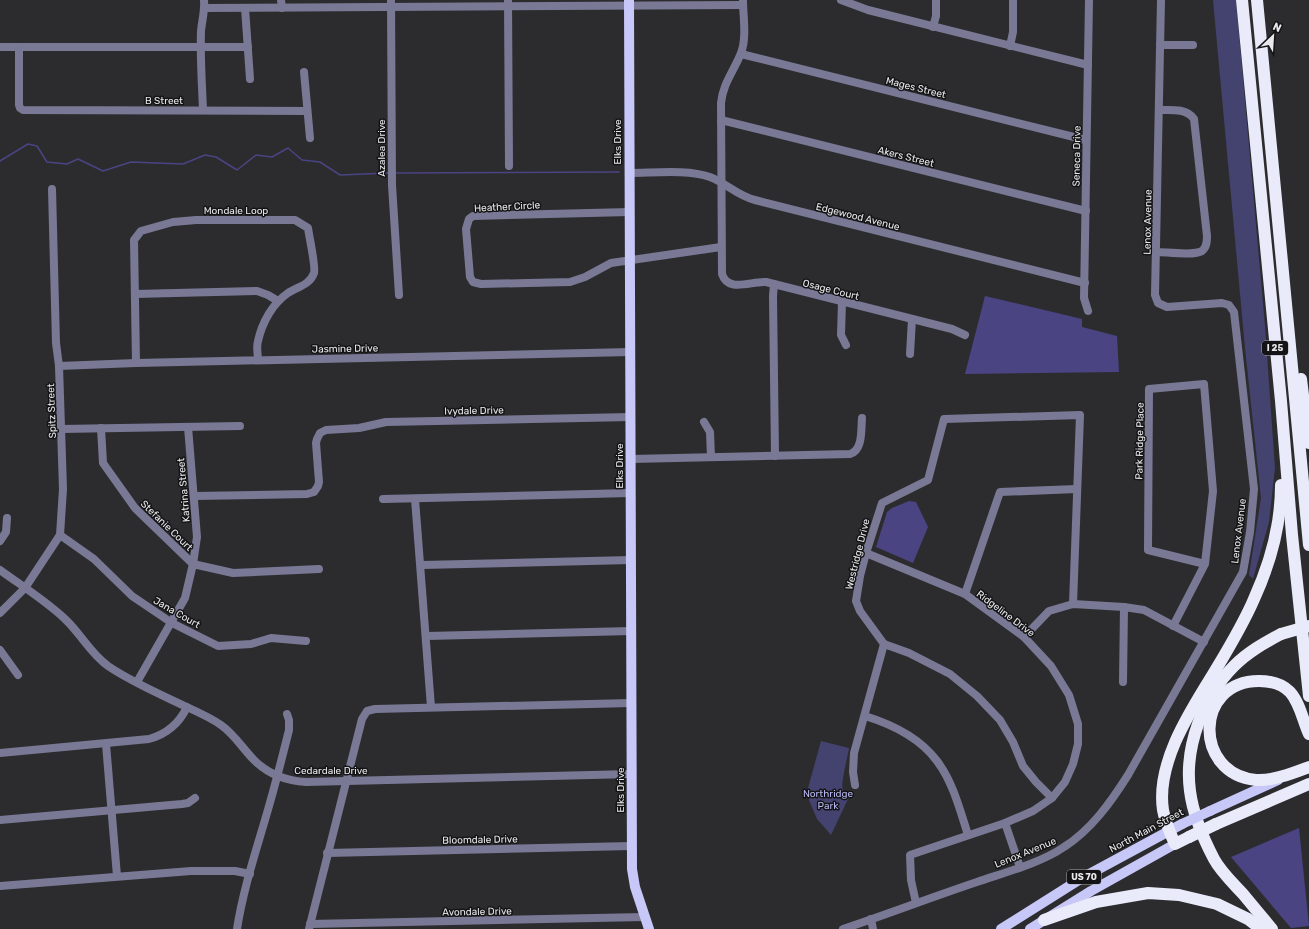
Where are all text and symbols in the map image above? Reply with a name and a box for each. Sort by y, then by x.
north arrow [1253,16,1293,56]
text: N [1271,20,1283,35]
street label: Mages Street [884,75,947,101]
street label: B Street [145,95,183,107]
street label: Azalea Drive [376,119,388,177]
street label: Elks Drive [612,119,624,165]
street label: Seneca Drive [1070,125,1084,187]
street label: Akers Street [876,144,935,170]
street label: Lenox Avenue [1141,189,1155,255]
street label: Heather Circle [474,199,541,215]
street label: Edgewood Avenue [815,201,901,233]
street label: Mondale Loop [204,205,268,217]
street label: Osage Court [801,277,860,303]
road number: I 25 [1262,341,1288,355]
street label: Jasmine Drive [312,342,379,356]
street label: Spitz Street [45,383,59,439]
street label: Park Ridge Place [1133,402,1147,480]
street label: Ivydale Drive [444,404,504,418]
street label: Elks Drive [614,443,626,489]
street label: Katrina Street [175,457,193,523]
street label: Stefanie Court [138,498,195,554]
street label: Lenox Avenue [1229,498,1249,564]
street label: Westridge Drive [843,517,873,591]
street label: Ridgeline Drive [974,588,1037,640]
street label: Jana Court [151,595,202,631]
street label: Cedardale Drive [294,765,368,777]
street label: Elks Drive [615,767,627,813]
park label: Northridge Park [803,788,854,812]
street label: North Main Street [1107,806,1186,855]
street label: Bloomdale Drive [442,833,518,847]
street label: Lenox Avenue [993,835,1058,871]
road number: US 70 [1067,870,1101,884]
street label: Avondale Drive [442,905,512,919]

